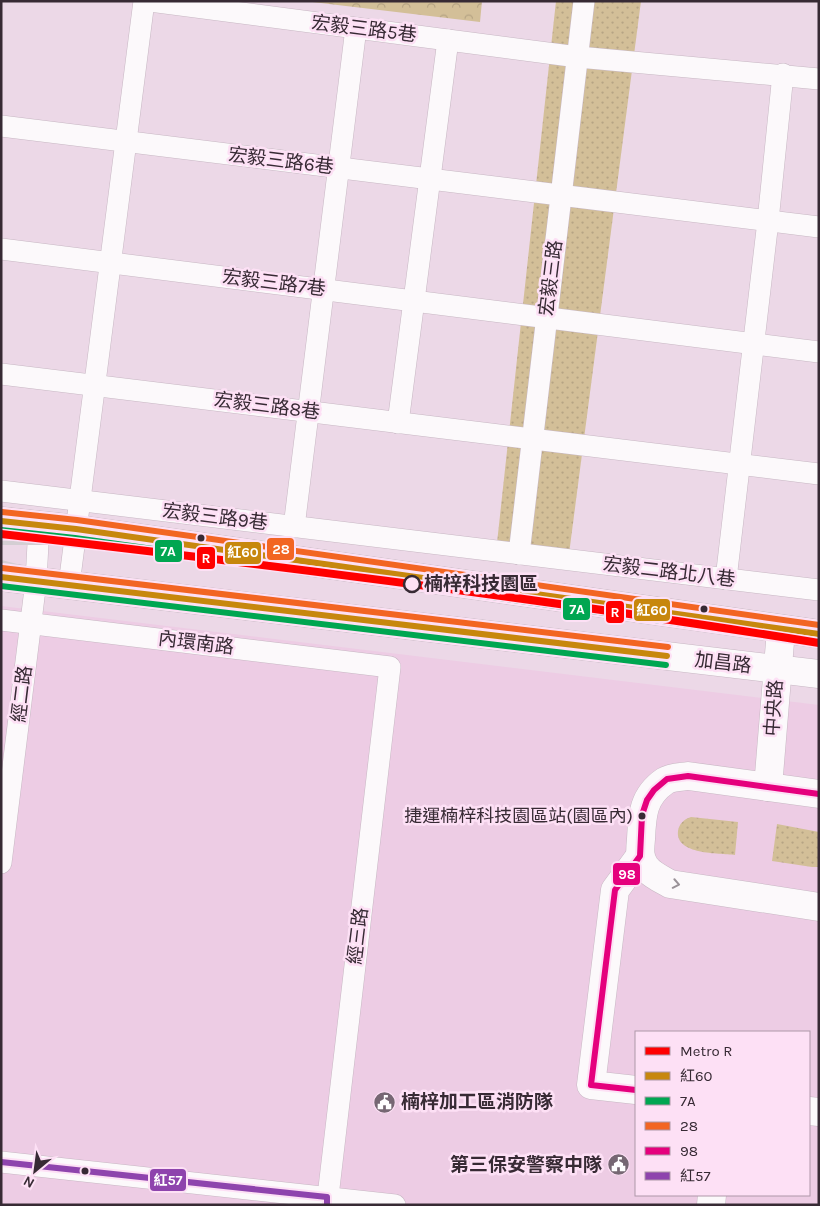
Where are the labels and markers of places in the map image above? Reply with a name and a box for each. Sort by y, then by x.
unlabelled marker [196,533,206,543]
place label: 楠梓科技園區 [424,573,538,595]
marker: 楠梓科技園區 [403,575,421,593]
unlabelled marker [699,604,709,614]
place label: 捷運楠梓科技園區站(園區內) [404,805,633,827]
marker: 捷運楠梓科技園區站(園區內) [637,811,647,821]
public building icon: 楠梓加工區消防隊 [373,1090,397,1114]
place label: 楠梓加工區消防隊 [401,1091,553,1113]
public building icon: 第三保安警察中隊 [606,1153,630,1177]
place label: 第三保安警察中隊 [450,1154,602,1176]
unlabelled marker [80,1166,90,1176]

